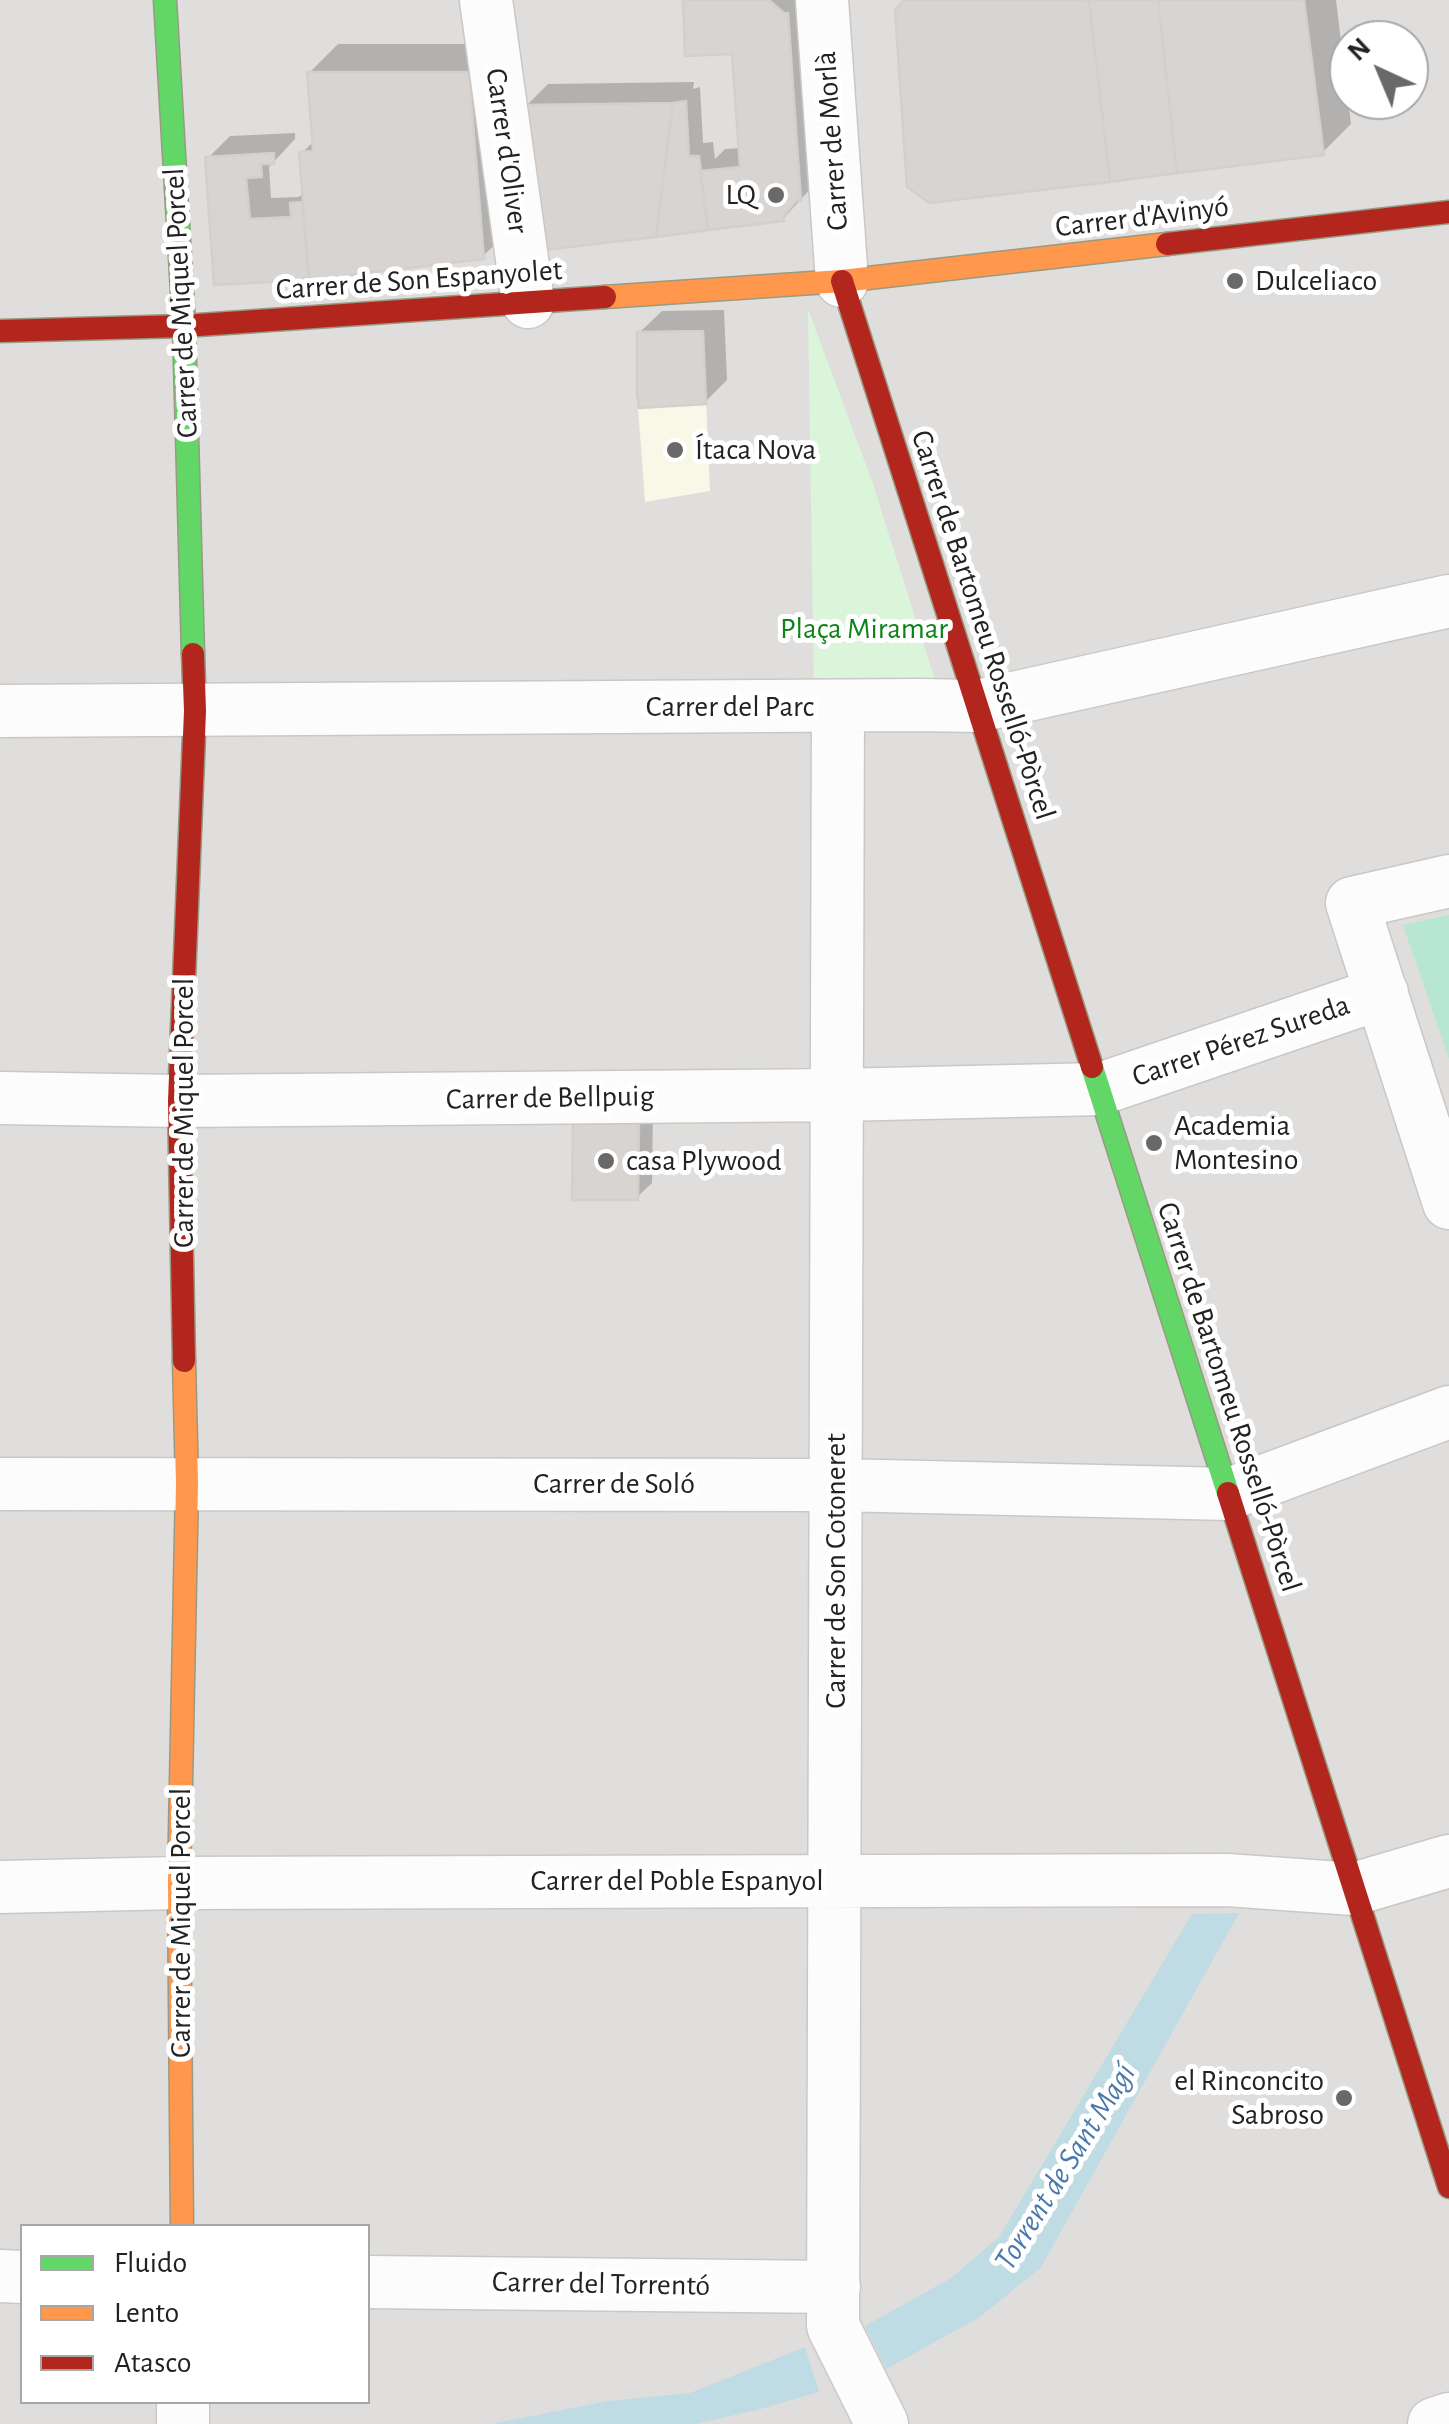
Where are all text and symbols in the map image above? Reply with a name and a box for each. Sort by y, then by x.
north arrow [1329,20,1429,120]
text: N [1343,33,1376,67]
street label: Carrer de Morlà [808,50,856,232]
street label: Carrer d'Oliver [478,66,536,236]
street label: Carrer de Miquel Porcel [156,167,206,439]
place label: LQ [725,177,756,213]
marker: LQ [765,184,787,206]
street label: Carrer d'Avinyó [1053,189,1231,245]
street label: Carrer de Son Espanyolet [275,252,563,308]
place label: Dulceliaco [1255,263,1377,299]
marker: Dulceliaco [1224,270,1246,292]
street label: Carrer de Bartomeu Rosselló-Pòrcel [903,426,1063,824]
place label: Ítaca Nova [695,432,816,468]
marker: Ítaca Nova [664,439,686,461]
park label: Plaça Miramar [780,611,948,647]
street label: Carrer del Parc [646,689,814,725]
street label: Carrer de Miquel Porcel [166,978,202,1248]
street label: Carrer Pérez Sureda [1127,987,1355,1095]
street label: Carrer de Bellpuig [446,1078,654,1118]
place label: Academia Montesino [1174,1108,1299,1178]
marker: Academia Montesino [1143,1132,1165,1154]
place label: casa Plywood [626,1143,782,1179]
marker: casa Plywood [595,1150,617,1172]
street label: Carrer de Bartomeu Rosselló-Pòrcel [1149,1198,1309,1596]
street label: Carrer de Son Cotoneret [818,1433,854,1709]
street label: Carrer de Soló [533,1466,695,1502]
street label: Carrer de Miquel Porcel [163,1788,199,2058]
street label: Carrer del Poble Espanyol [530,1863,824,1899]
water label: Torrent de Sant Magí [986,2056,1144,2278]
place label: el Rinconcito Sabroso [1174,2063,1324,2134]
marker: el Rinconcito Sabroso [1333,2087,1355,2109]
legend [20,2224,370,2404]
text: Fluido [114,2248,187,2278]
street label: Carrer del Torrentó [492,2264,710,2304]
text: Lento [114,2298,179,2328]
text: Atasco [114,2348,192,2378]

